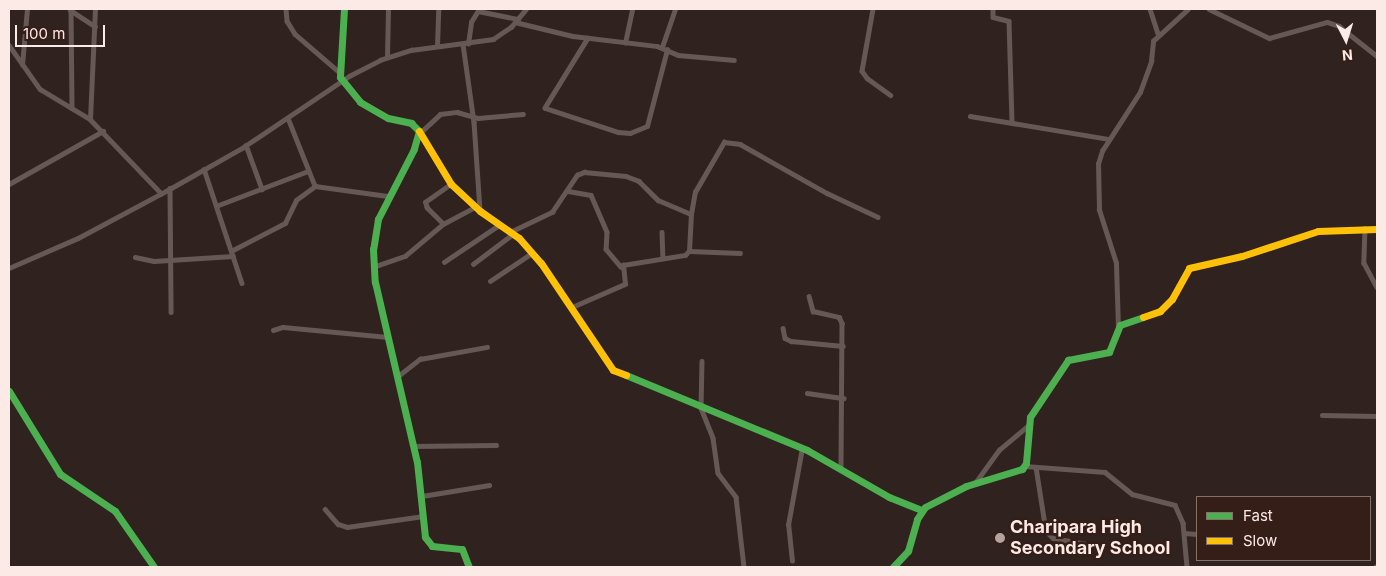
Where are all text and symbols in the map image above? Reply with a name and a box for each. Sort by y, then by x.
scale bar [18,15,108,47]
north arrow [1321,15,1371,65]
text: 100 m [23,24,65,43]
text: N [1341,47,1353,64]
legend [1196,496,1371,561]
text: Fast [1243,506,1273,525]
place label: Charipara High Secondary School [1010,517,1170,560]
text: Slow [1243,531,1277,550]
marker: Charipara High Secondary School [994,532,1006,544]

